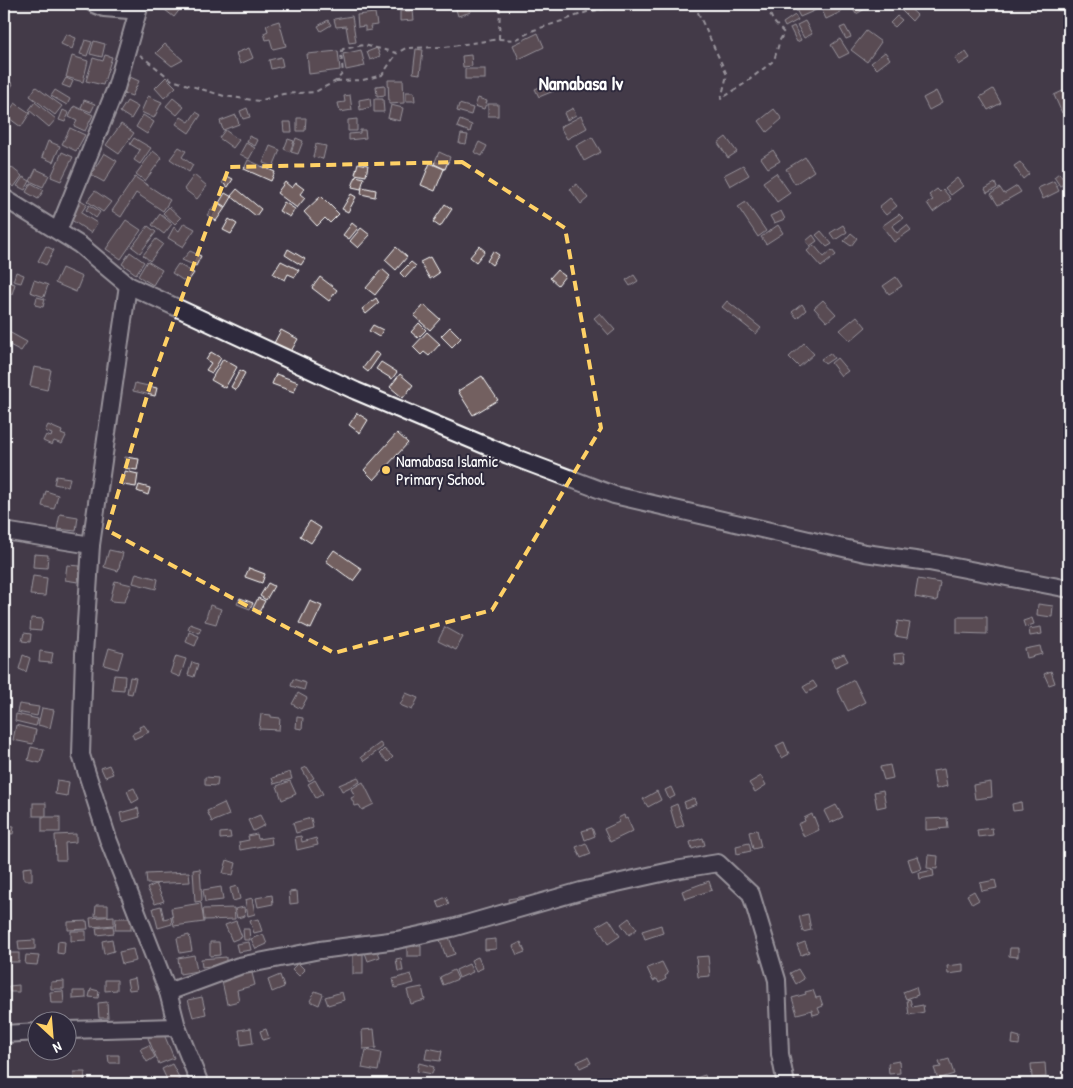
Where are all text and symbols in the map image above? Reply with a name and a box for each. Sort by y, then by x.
district label: Namabasa Iv [539,70,624,96]
place label: Namabasa Islamic Primary School [396,450,499,490]
marker: Namabasa Islamic Primary School [380,464,392,476]
north arrow [28,1010,78,1060]
text: N [50,1038,65,1059]

